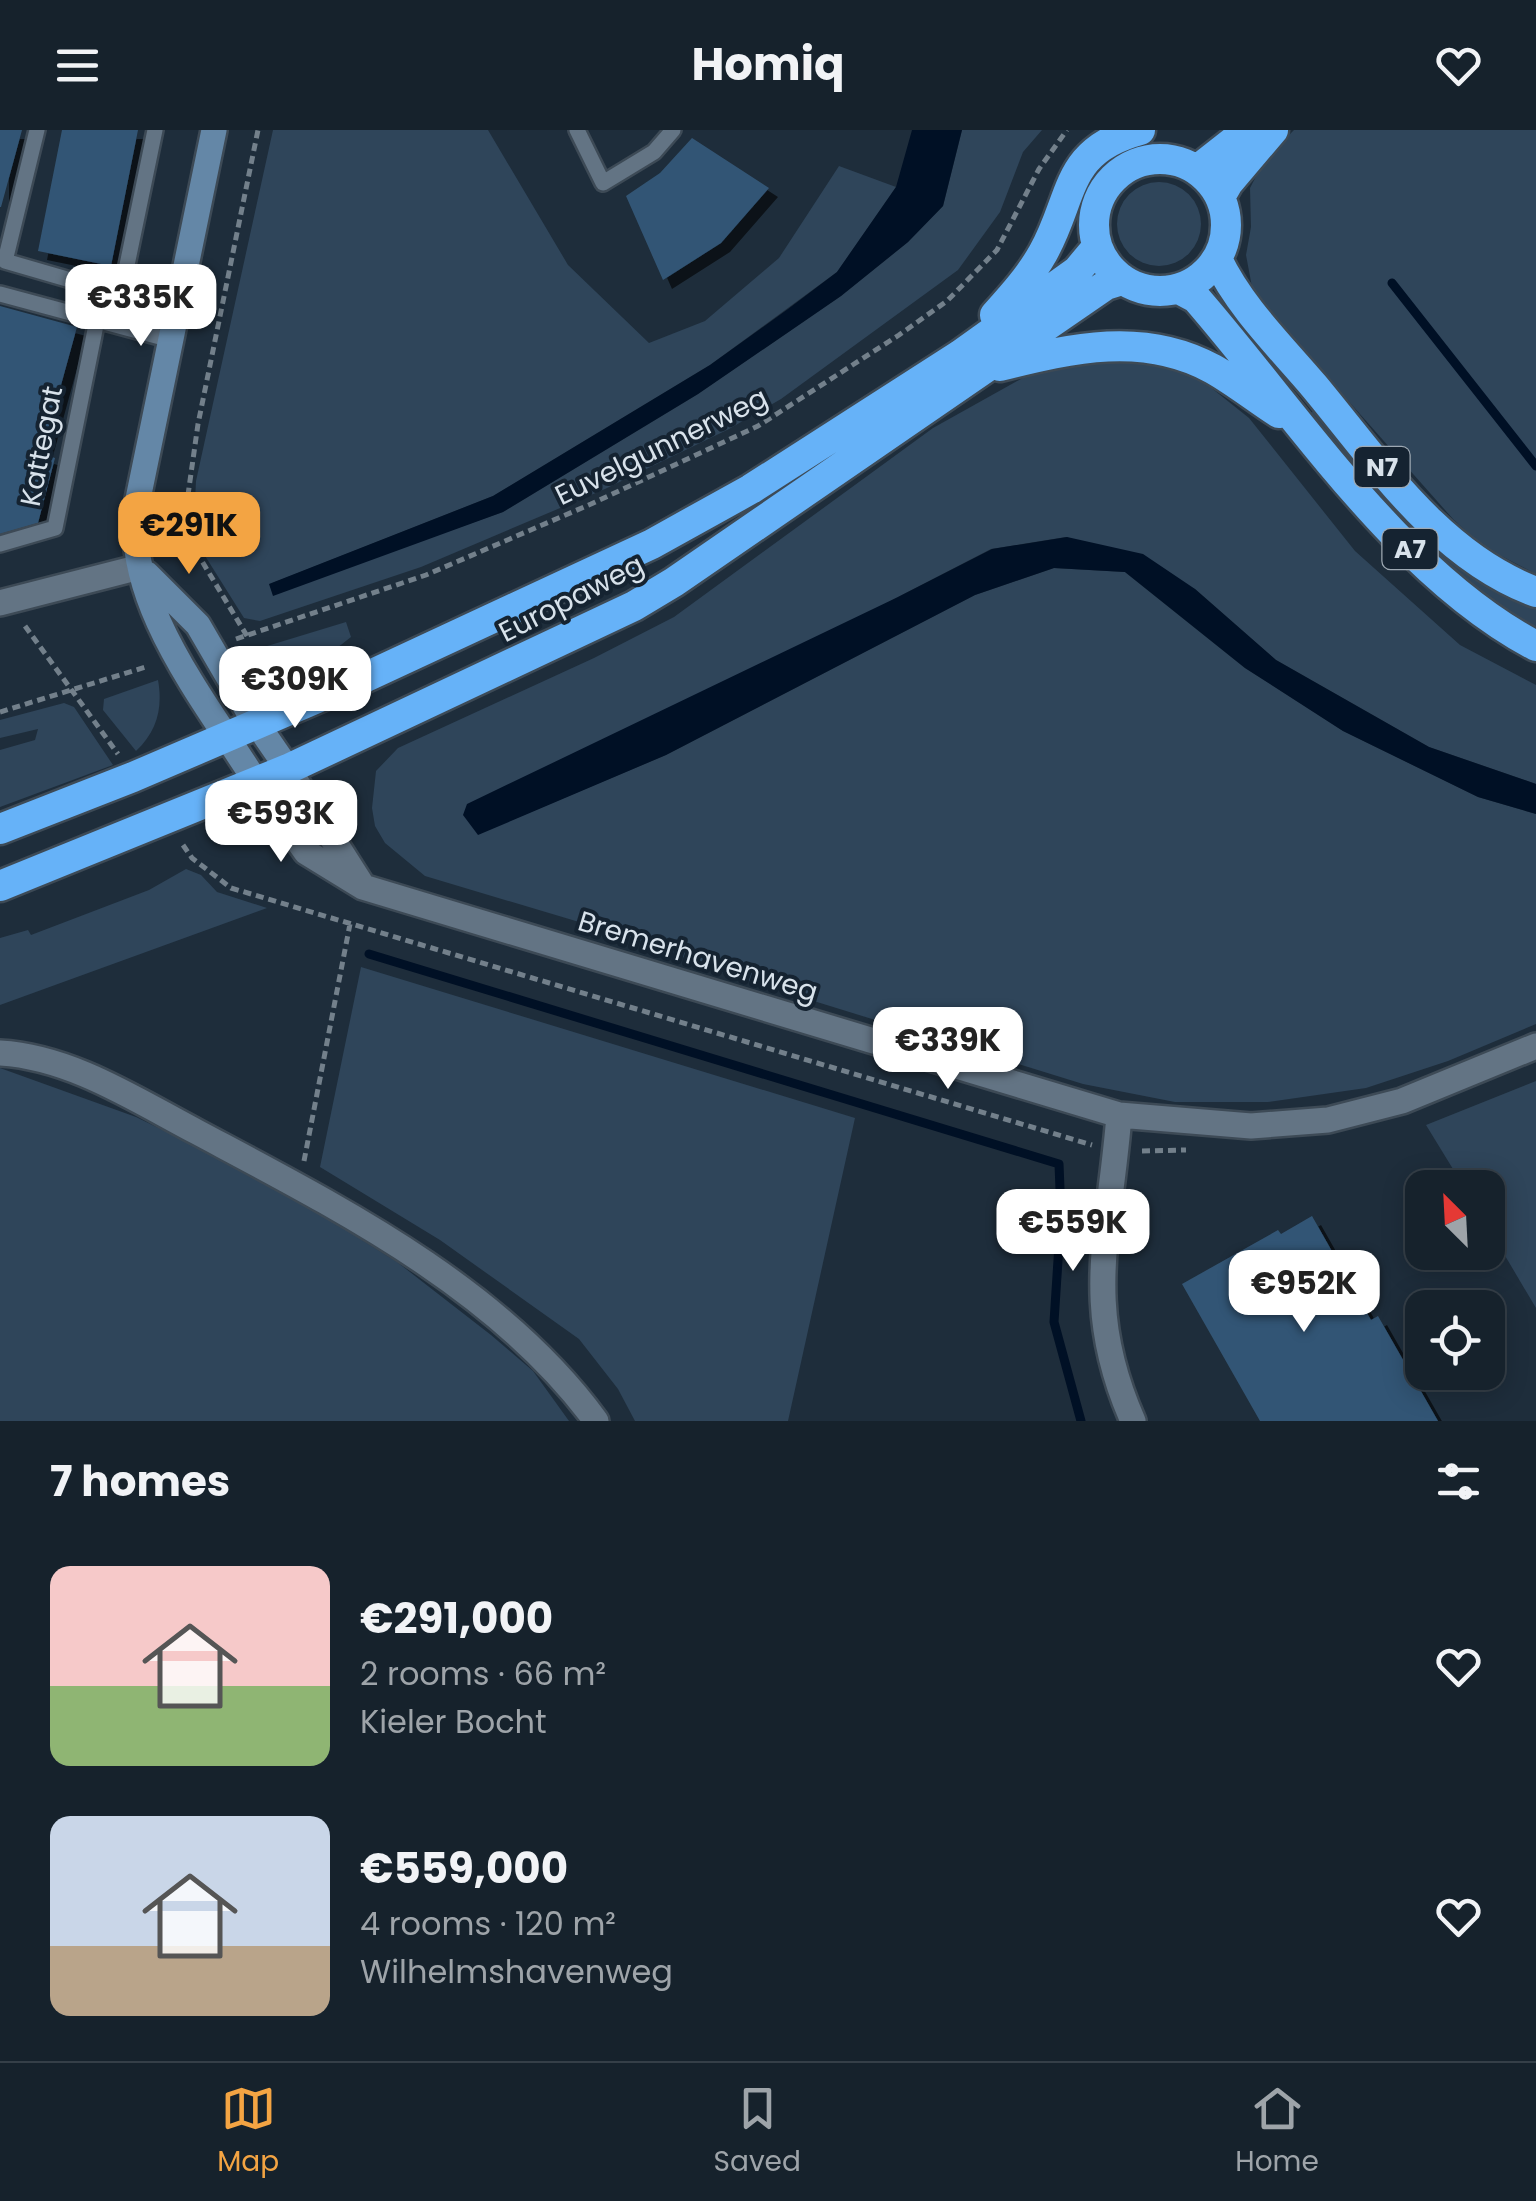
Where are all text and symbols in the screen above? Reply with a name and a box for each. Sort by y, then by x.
text: Homiq [691,33,845,96]
icon: menu [50,38,105,93]
icon: heart [1431,38,1486,93]
pin: €335K [71,264,211,349]
text: €335K [87,274,195,319]
street label: Euvelgunnerweg [548,378,774,515]
street label: Kattegat [11,383,72,509]
road number: N7 [1354,447,1410,487]
pin: €291K [119,492,259,577]
text: €291K [140,502,238,547]
road number: A7 [1382,529,1438,569]
street label: Europaweg [492,545,650,652]
pin: €309K [225,646,365,731]
text: €309K [241,656,349,701]
pin: €593K [211,780,351,865]
text: €593K [227,790,335,835]
street label: Bremerhavenweg [573,901,822,1011]
pin: €339K [878,1007,1018,1092]
text: €339K [895,1017,1001,1062]
north arrow [1405,1170,1505,1270]
map controls [1405,1170,1505,1390]
pin: €559K [1003,1189,1143,1274]
text: €559K [1018,1199,1128,1244]
pin: €952K [1234,1250,1374,1335]
text: €952K [1251,1260,1357,1305]
button: locate [1405,1290,1505,1390]
text: 7 homes [50,1452,230,1511]
icon: filters [1431,1454,1486,1509]
text: €291,000 [360,1589,553,1648]
icon: home [130,1606,250,1726]
icon: heart [1431,1639,1486,1694]
text: 2 rooms · 66 m² [360,1651,606,1696]
text: Kieler Bocht [360,1699,547,1744]
text: €559,000 [360,1839,568,1898]
icon: home [130,1856,250,1976]
icon: heart [1431,1889,1486,1944]
text: 4 rooms · 120 m² [360,1901,616,1946]
text: Wilhelmshavenweg [360,1949,673,1994]
tab: Map [217,2081,279,2183]
tab: Saved [714,2081,801,2183]
tab: Home [1235,2081,1319,2183]

